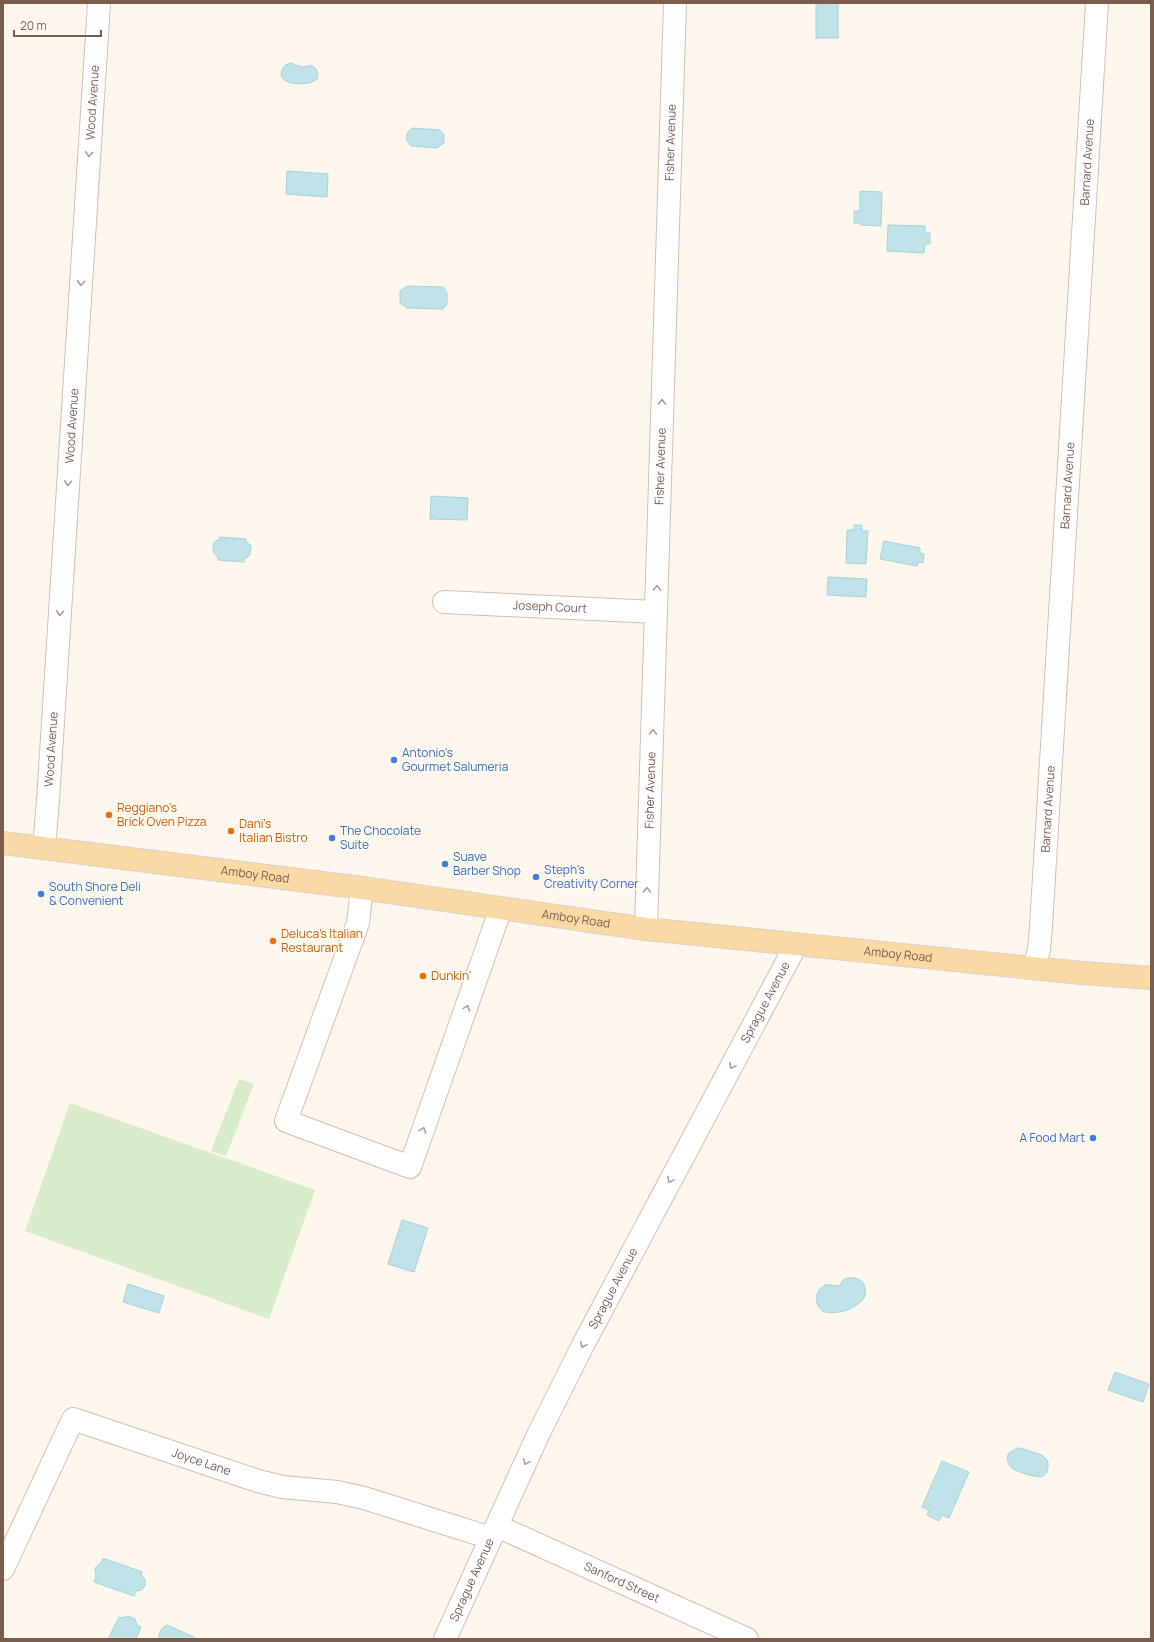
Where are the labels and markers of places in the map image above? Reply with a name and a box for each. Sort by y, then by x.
place label: Antonio's Gourmet Salumeria [402,744,508,775]
marker: Antonio's Gourmet Salumeria [389,755,399,765]
place label: Reggiano's Brick Oven Pizza [117,799,206,830]
marker: Reggiano's Brick Oven Pizza [104,810,114,820]
place label: Dani's Italian Bistro [239,815,308,846]
place label: The Chocolate Suite [340,822,421,853]
marker: Dani's Italian Bistro [226,826,236,836]
marker: The Chocolate Suite [327,833,337,843]
place label: Suave Barber Shop [453,848,521,879]
marker: Suave Barber Shop [440,859,450,869]
place label: Steph's Creativity Corner [544,861,639,892]
marker: Steph's Creativity Corner [531,872,541,882]
place label: South Shore Deli & Convenient [49,878,141,909]
marker: South Shore Deli & Convenient [36,889,46,899]
place label: Deluca's Italian Restaurant [281,925,363,956]
marker: Deluca's Italian Restaurant [268,936,278,946]
place label: Dunkin' [431,967,471,984]
marker: Dunkin' [418,971,428,981]
place label: A Food Mart [1020,1129,1085,1146]
marker: A Food Mart [1088,1133,1098,1143]

